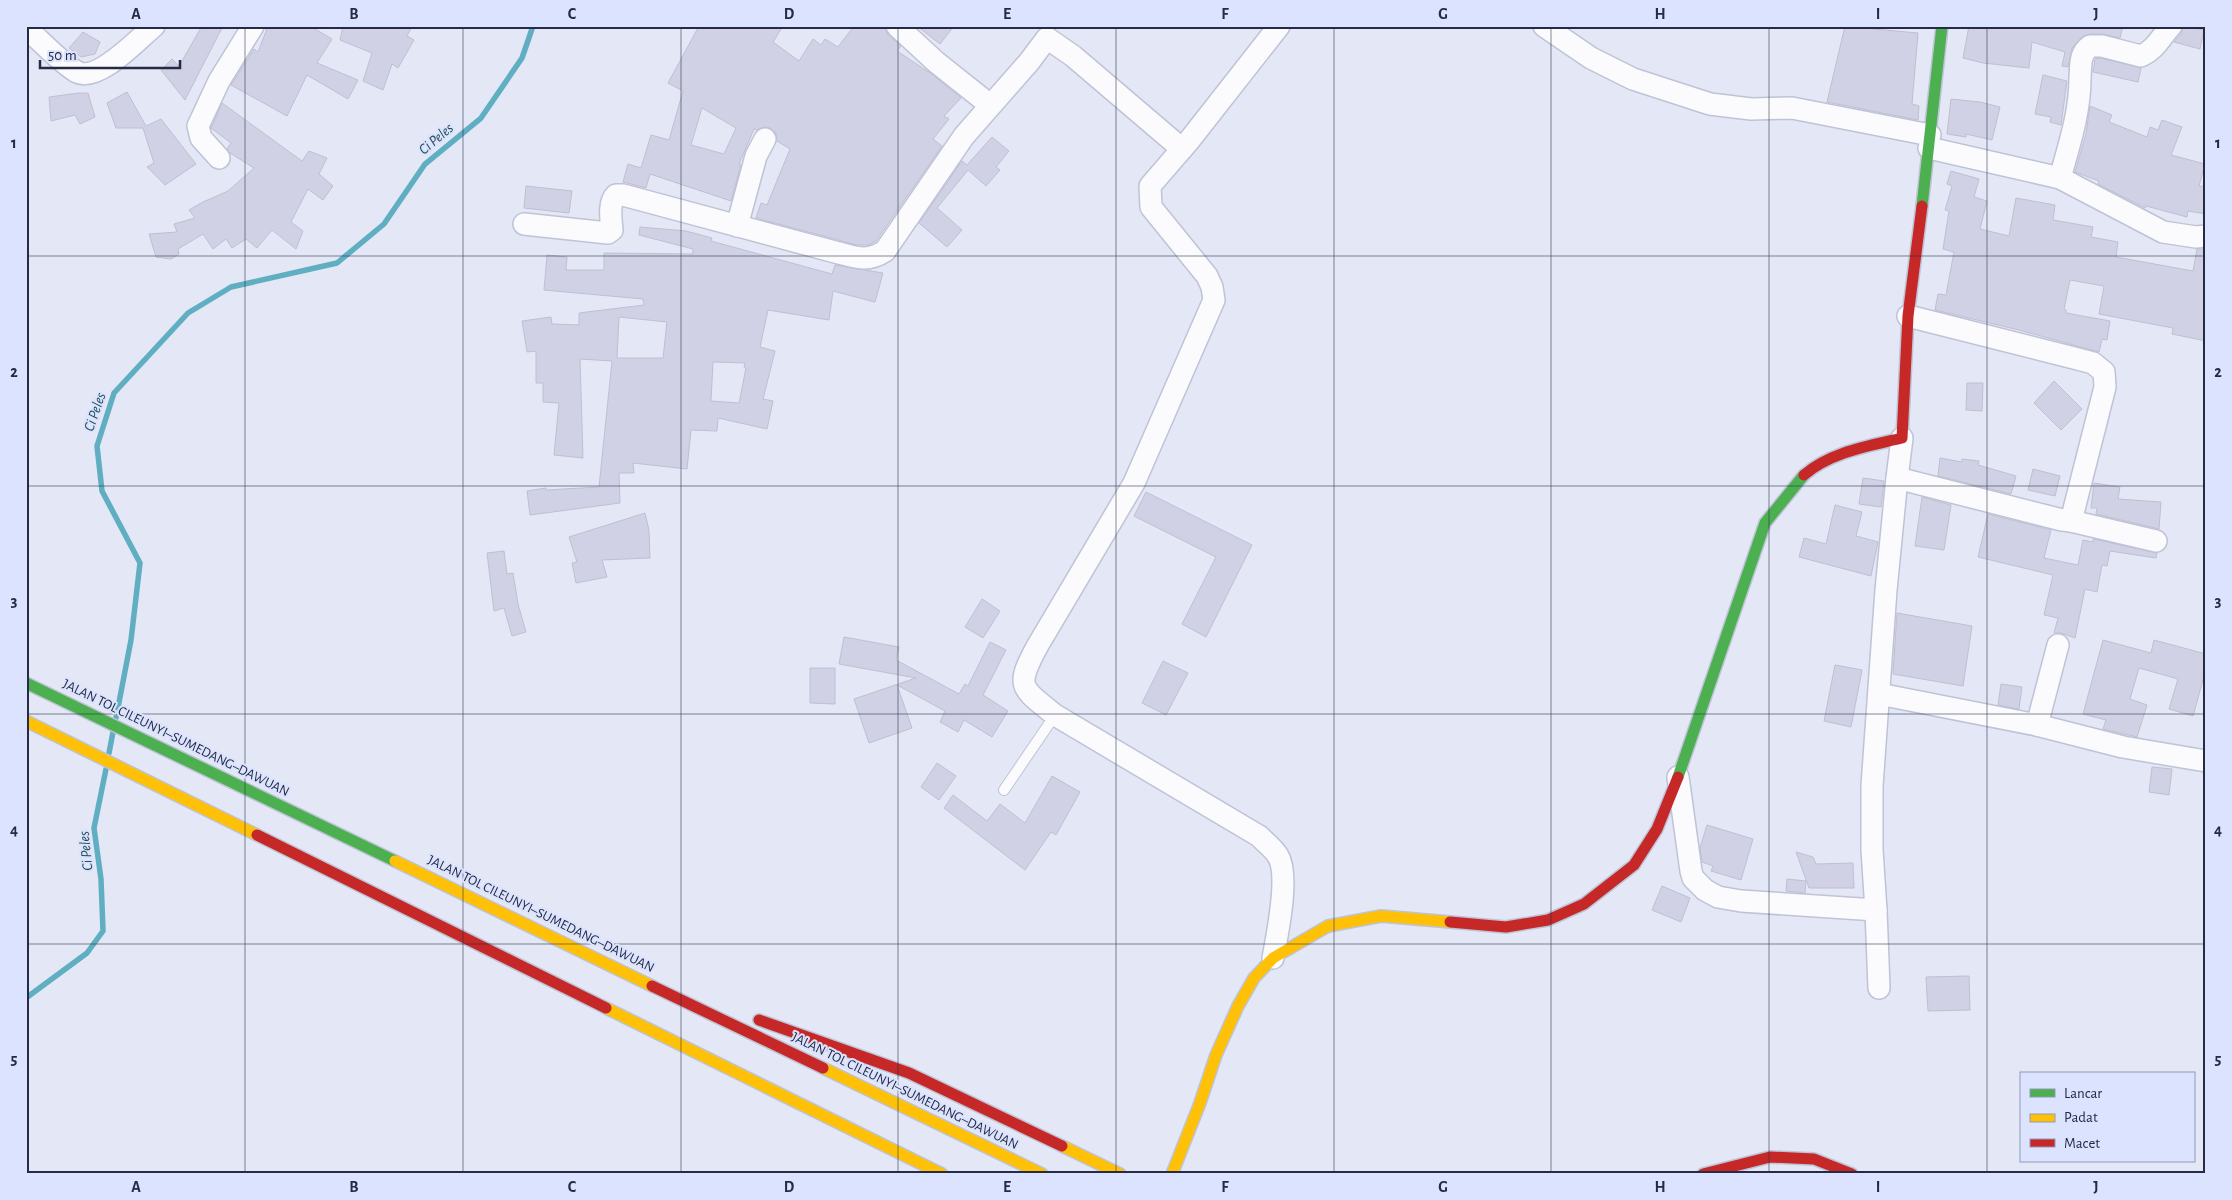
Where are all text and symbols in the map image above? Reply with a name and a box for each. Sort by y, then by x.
text: A [131,6,141,22]
text: B [349,6,359,22]
text: C [568,6,577,22]
text: D [784,6,795,22]
text: E [1003,6,1011,22]
text: F [1221,6,1229,22]
text: G [1438,6,1448,22]
text: H [1654,6,1666,22]
text: I [1876,6,1880,22]
text: J [2093,6,2099,22]
scale bar [40,38,180,70]
text: 50 m [48,48,77,63]
water label: Ci Peles [416,120,456,157]
text: 1 [11,135,17,151]
text: 1 [2215,135,2221,151]
text: 2 [10,364,18,380]
text: 2 [2214,364,2222,380]
water label: Ci Peles [81,391,109,433]
text: 3 [11,593,18,609]
text: 3 [2215,593,2222,609]
street label: JALAN TOL CILEUNYI–SUMEDANG–DAWUAN [60,677,292,799]
text: 4 [10,822,18,838]
text: 4 [2214,822,2222,838]
water label: Ci Peles [76,830,96,872]
street label: JALAN TOL CILEUNYI–SUMEDANG–DAWUAN [425,853,657,975]
street label: JALAN TOL CILEUNYI–SUMEDANG–DAWUAN [789,1030,1021,1152]
text: 5 [11,1051,18,1067]
text: 5 [2215,1051,2222,1067]
legend [2020,1072,2194,1162]
text: Lancar [2064,1086,2102,1101]
text: Padat [2064,1110,2098,1125]
text: Macet [2064,1136,2100,1151]
text: A [131,1179,141,1195]
text: B [349,1179,359,1195]
text: C [568,1179,577,1195]
text: D [784,1179,795,1195]
text: E [1003,1179,1011,1195]
text: F [1221,1179,1229,1195]
text: G [1438,1179,1448,1195]
text: H [1654,1179,1666,1195]
text: I [1876,1179,1880,1195]
text: J [2093,1179,2099,1195]

